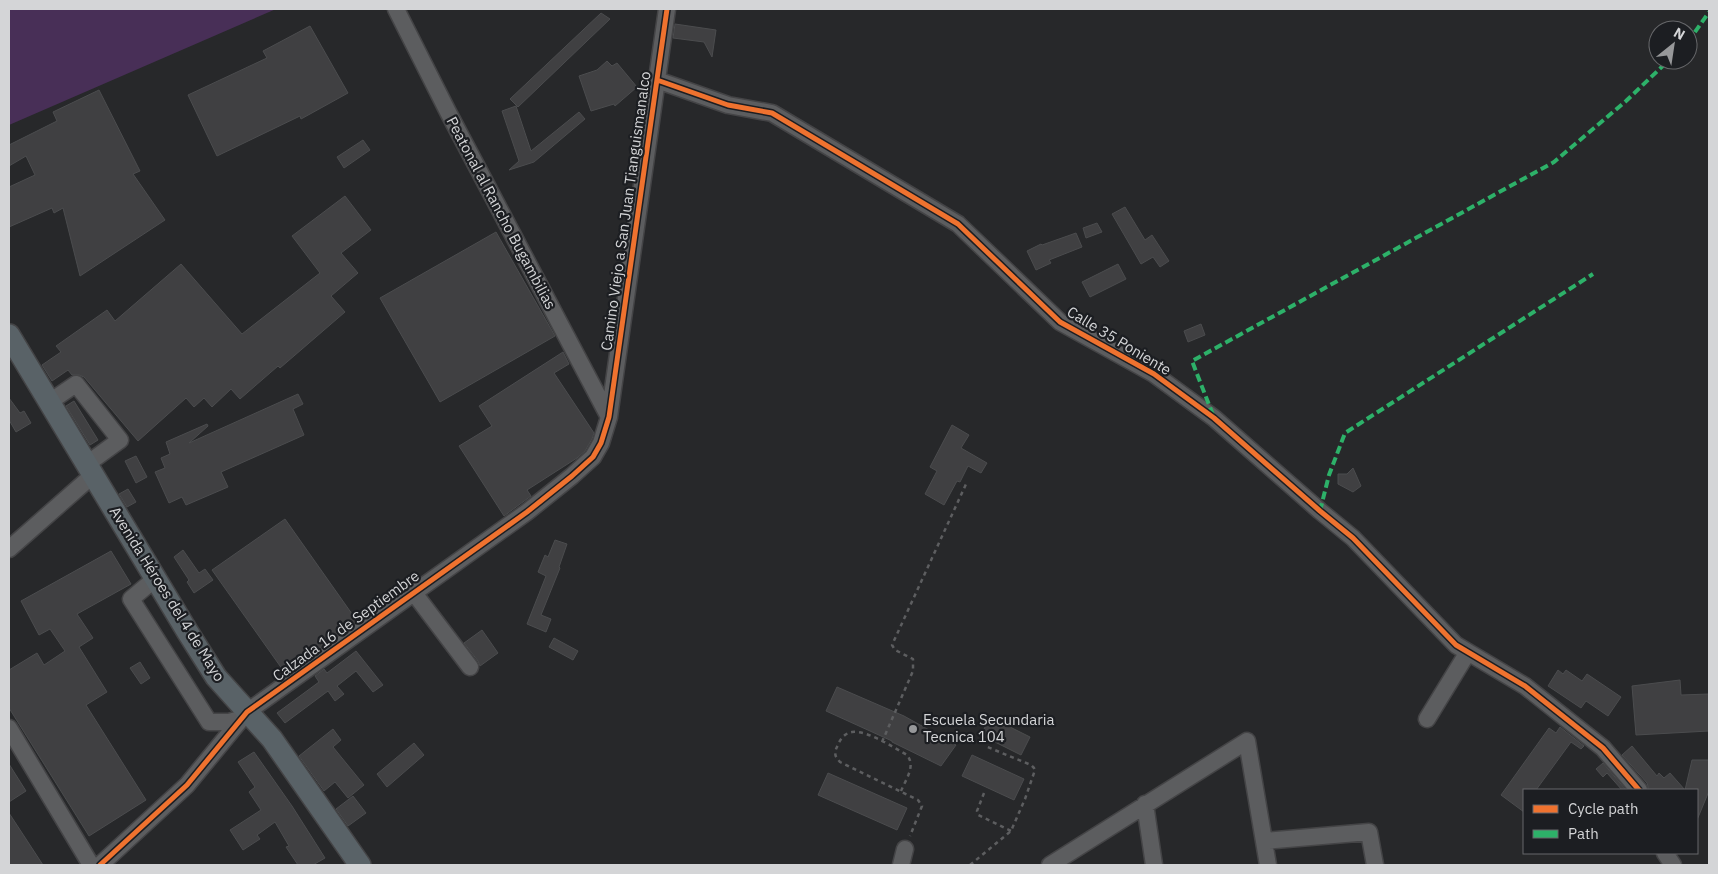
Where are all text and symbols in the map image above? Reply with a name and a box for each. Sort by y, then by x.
north arrow [1648,20,1698,70]
text: N [1671,23,1688,44]
street label: Camino Viejo a San Juan Tianguismanalco [596,70,655,352]
street label: Peatonal al Rancho Bugambilias [443,113,560,312]
street label: Calle 35 Poniente [1064,302,1175,379]
street label: Avenida Héroes del 4 de Mayo [106,503,229,685]
street label: Calzada 16 de Septiembre [269,566,423,685]
place label: Escuela Secundaria Tecnica 104 [923,710,1055,746]
marker: Escuela Secundaria Tecnica 104 [907,723,919,735]
legend [1523,789,1698,854]
text: Cycle path [1568,799,1639,818]
text: Path [1568,824,1599,843]

